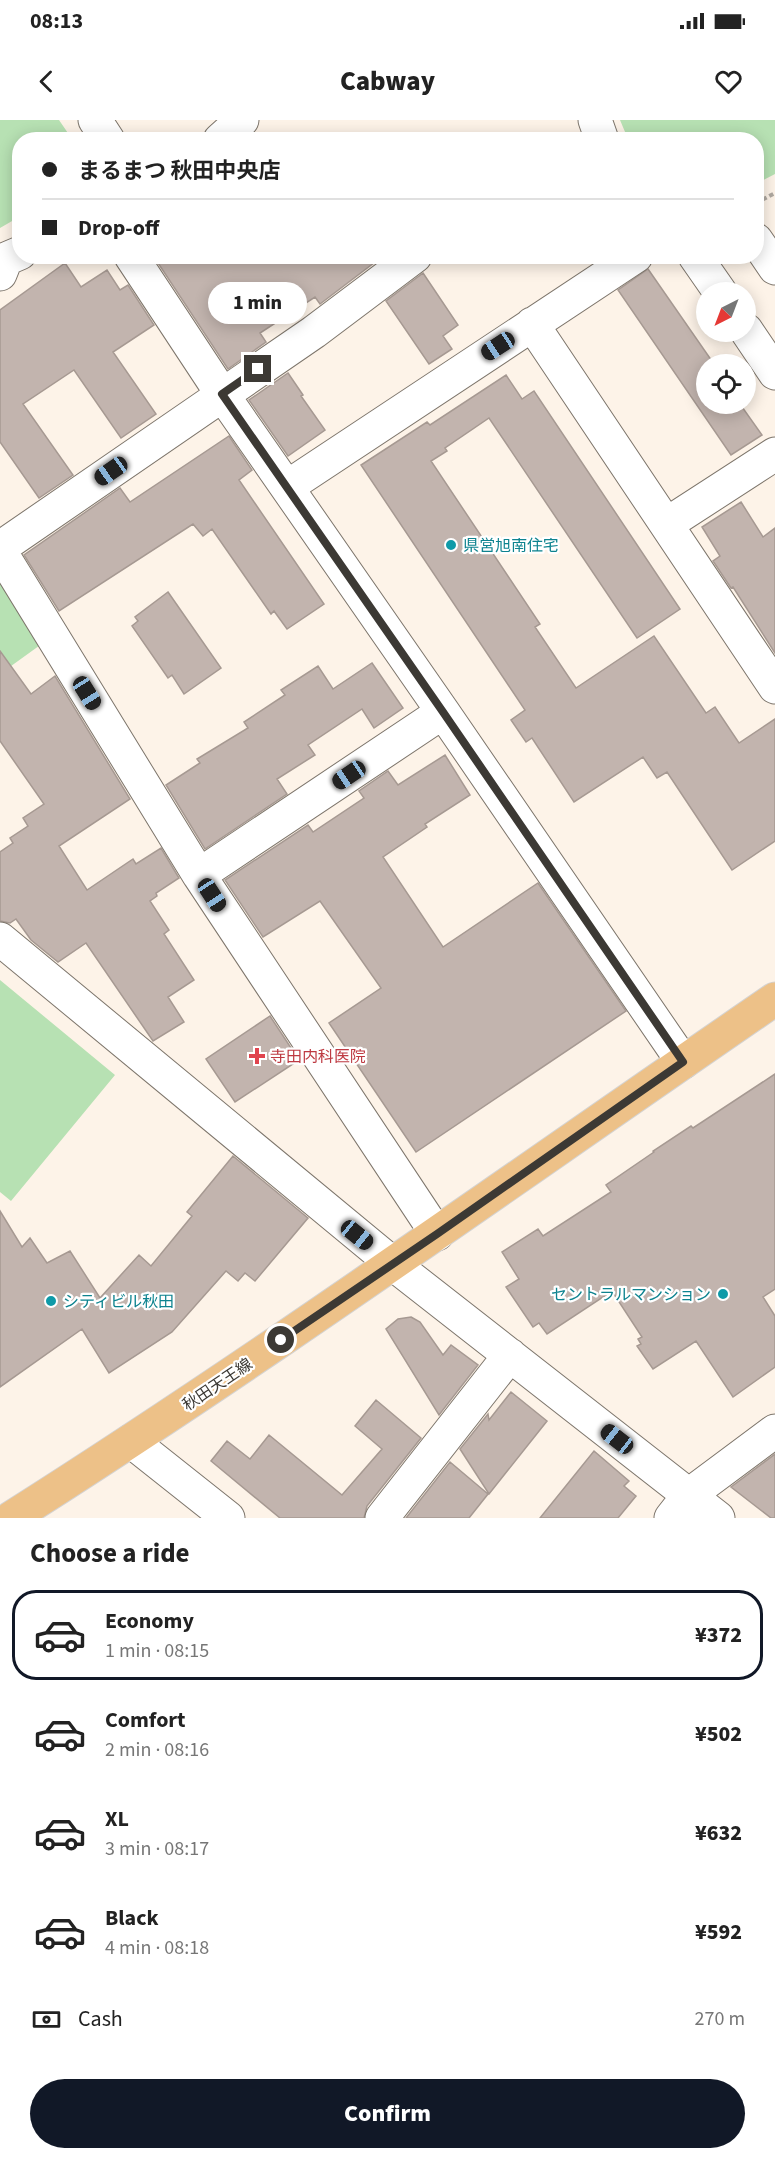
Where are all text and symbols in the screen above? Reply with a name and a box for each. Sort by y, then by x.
text: 08:13 [30,5,83,37]
text: Cabway [340,62,435,101]
icon: back [30,65,63,98]
icon: heart [712,65,745,98]
text: まるまつ 秋田中央店 [78,155,280,187]
text: Drop-off [78,212,159,244]
callout: 1 min [208,282,308,324]
north arrow [696,282,756,342]
map controls [696,282,756,414]
text: 1 min [233,289,282,317]
car [478,329,518,363]
button: locate [696,354,756,414]
route end [244,355,271,382]
car [91,453,131,489]
place label: 県営旭南住宅 [463,535,559,557]
marker: 県営旭南住宅 [444,538,458,552]
car [70,673,104,713]
car [329,757,369,793]
car [195,875,229,915]
place label: 寺田内科医院 [270,1046,366,1068]
marker: 寺田内科医院 [248,1047,266,1065]
car [337,1217,377,1253]
place label: セントラルマンション [551,1284,711,1306]
marker: セントラルマンション [716,1287,730,1301]
place label: シティビル秋田 [63,1291,174,1313]
marker: シティビル秋田 [44,1294,58,1308]
route start [267,1326,294,1353]
street label: 秋田天王線 [178,1353,257,1416]
car [597,1421,637,1457]
text: Choose a ride [30,1534,190,1573]
text: Economy [105,1605,194,1637]
icon: car [33,1608,87,1662]
text: ¥372 [695,1619,742,1651]
text: 1 min · 08:15 [105,1637,209,1665]
text: Comfort [105,1704,186,1736]
icon: car [33,1707,87,1761]
text: ¥502 [695,1718,742,1750]
text: 2 min · 08:16 [105,1736,209,1764]
text: XL [105,1803,129,1835]
icon: car [33,1806,87,1860]
text: ¥632 [695,1817,742,1849]
text: 3 min · 08:17 [105,1835,209,1863]
text: Black [105,1902,159,1934]
icon: car [33,1905,87,1959]
text: ¥592 [695,1916,742,1948]
text: 4 min · 08:18 [105,1934,209,1962]
icon: cash [30,2003,63,2036]
text: Cash [78,2003,123,2035]
text: 270 m [695,2005,745,2033]
button: Confirm [30,2079,745,2148]

